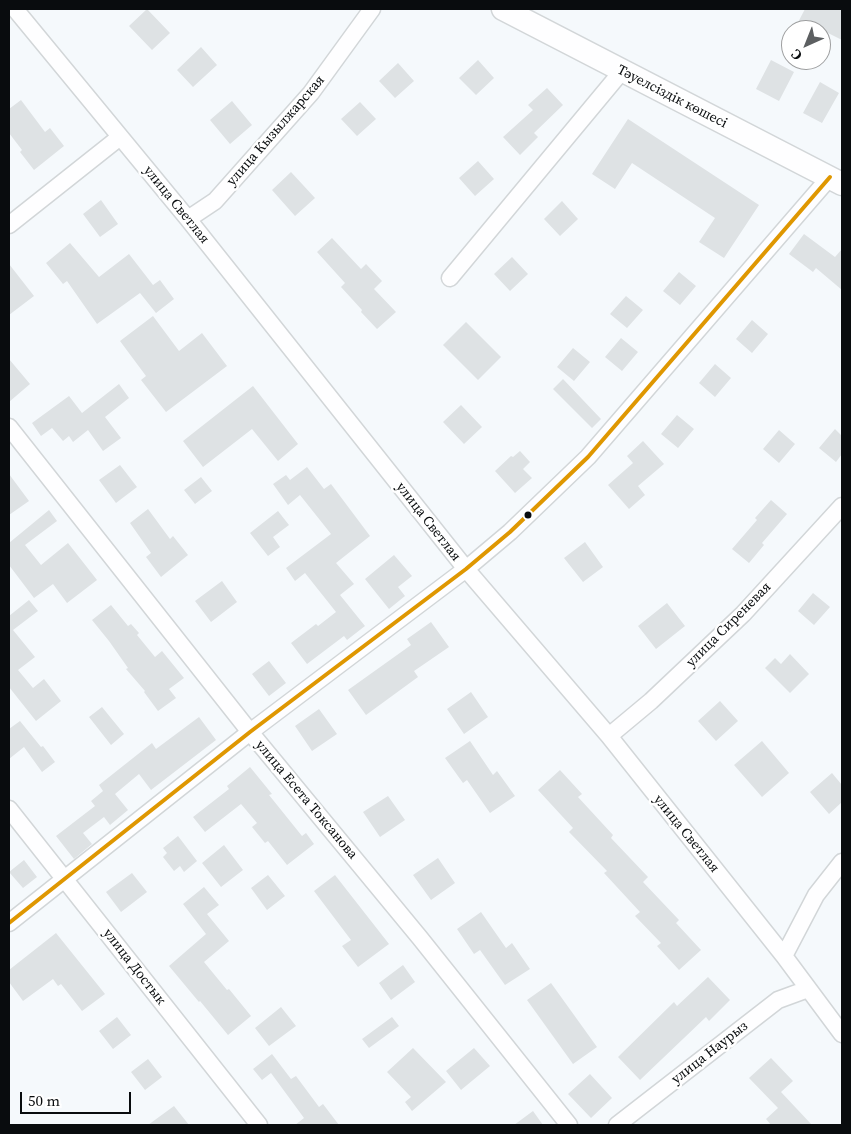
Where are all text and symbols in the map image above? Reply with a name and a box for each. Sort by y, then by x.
north arrow [781,20,831,70]
text: С [786,45,806,65]
street label: Тәуелсіздік көшесі [614,62,730,132]
street label: улица Кызылжарская [223,72,329,190]
street label: улица Светлая [139,163,213,247]
street label: улица Светлая [392,479,464,565]
unlabelled marker [523,510,533,520]
street label: улица Сиреневая [683,579,775,671]
street label: улица Есета Токсанова [251,737,361,863]
street label: улица Светлая [649,792,723,876]
street label: улица Достык [99,925,169,1009]
street label: улица Наурыз [668,1018,752,1088]
scale bar [22,1082,134,1114]
text: 50 m [28,1090,60,1111]

